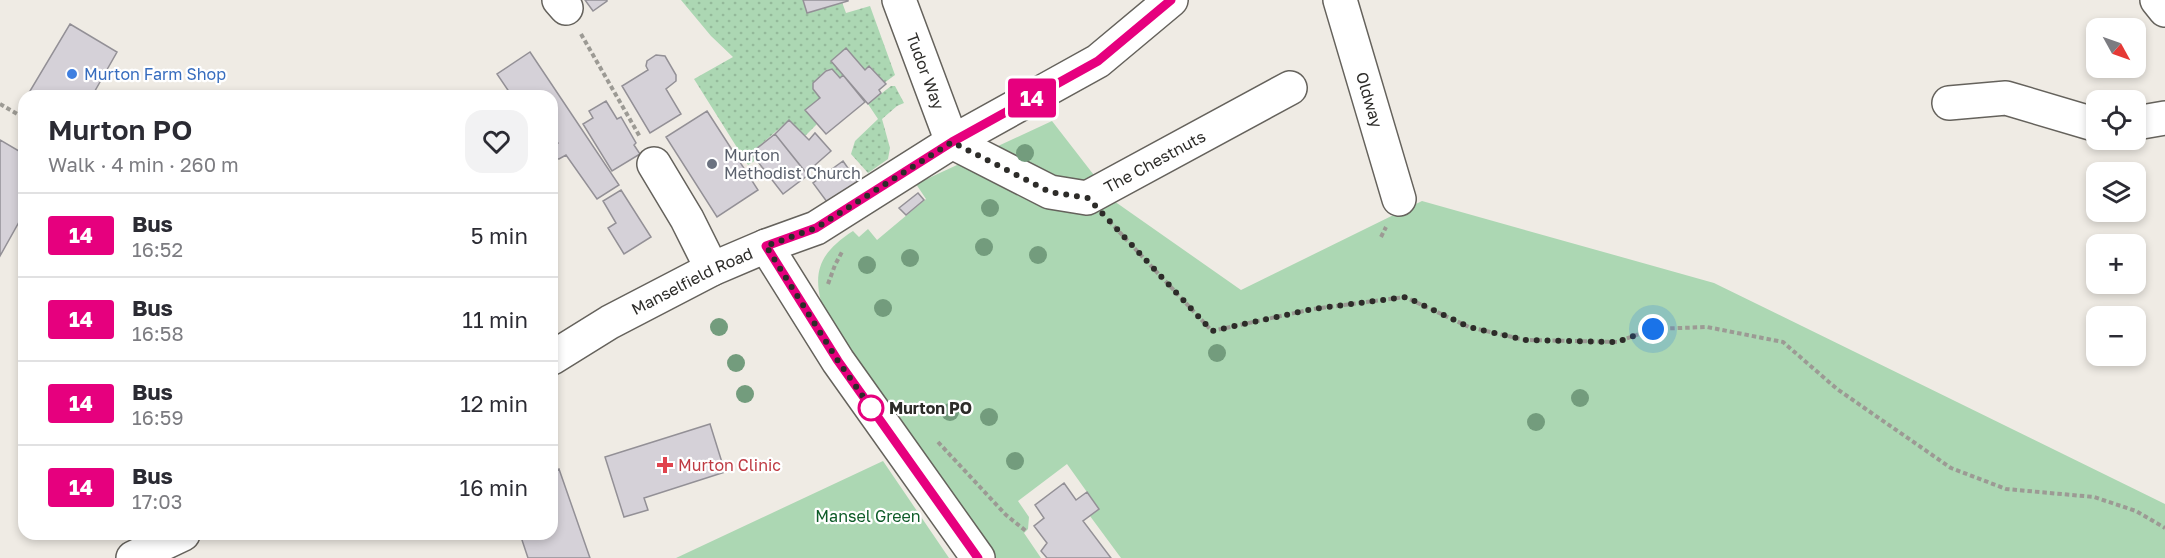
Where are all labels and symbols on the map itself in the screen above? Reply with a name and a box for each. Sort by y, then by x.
north arrow [2086,18,2146,78]
street label: Tudor Way [902,30,949,112]
place label: Murton Farm Shop [84,64,226,84]
marker: Murton Farm Shop [65,67,79,81]
street label: Oldway [1352,70,1387,130]
line badge: 14 [1005,78,1059,118]
street label: The Chestnuts [1100,126,1209,197]
place label: Murton Methodist Church [724,145,861,183]
marker: Murton Methodist Church [705,157,719,171]
street label: Manselfield Road [628,243,756,319]
your location [1638,314,1668,344]
marker: Murton PO [858,395,884,421]
place label: Murton PO [889,398,972,418]
place label: Murton Clinic [678,455,781,475]
marker: Murton Clinic [656,456,674,474]
park label: Mansel Green [815,506,921,526]

